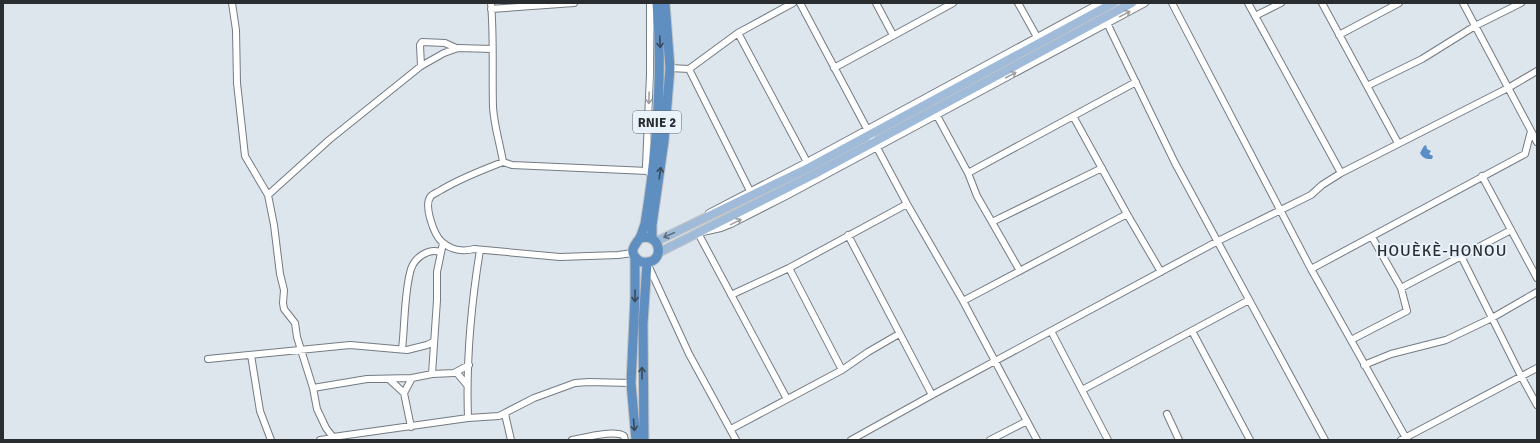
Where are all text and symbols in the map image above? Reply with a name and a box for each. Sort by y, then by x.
one-way arrow [1119,9,1131,17]
one-way arrow [656,35,664,48]
one-way arrow [1005,71,1017,78]
one-way arrow [645,91,653,104]
road number: RNIE 2 [633,111,681,133]
one-way arrow [656,167,664,180]
one-way arrow [729,218,741,225]
one-way arrow [664,232,676,239]
district label: HOUÈKÈ-HONOU [1377,241,1507,261]
one-way arrow [631,289,639,302]
one-way arrow [639,367,646,380]
one-way arrow [631,419,638,432]

